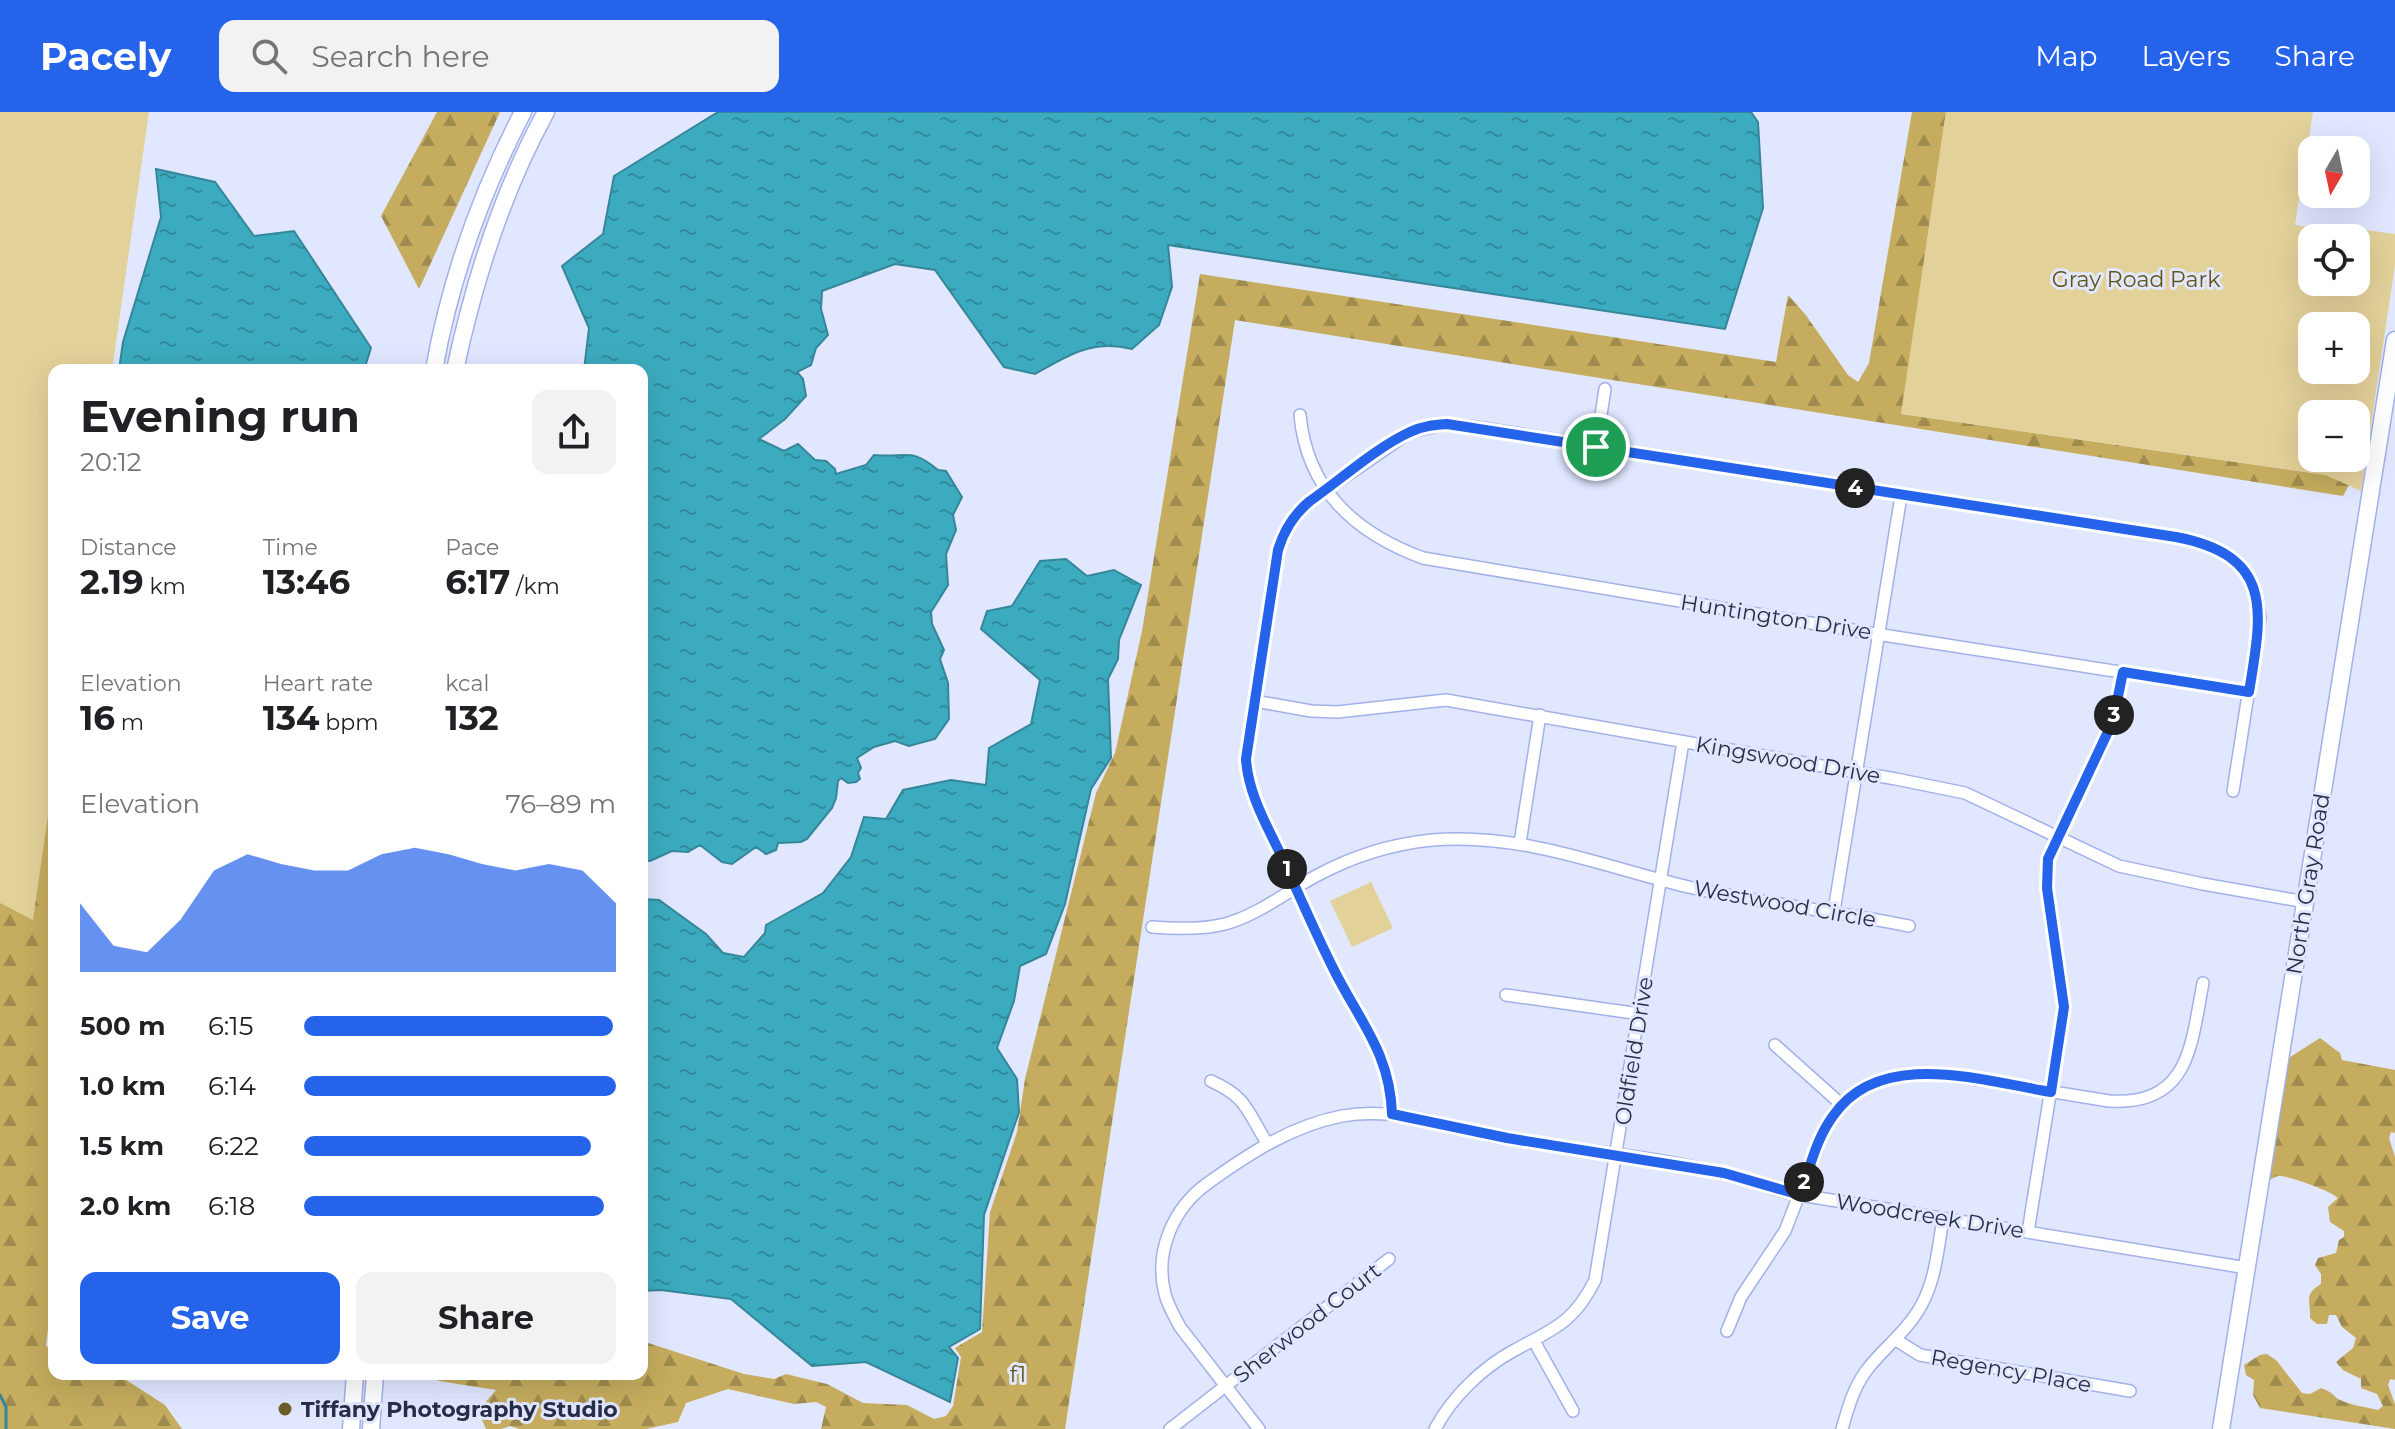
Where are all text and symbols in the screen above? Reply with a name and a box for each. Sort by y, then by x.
search box [219,20,779,92]
text: Pacely [40,33,171,80]
icon: search [247,34,291,78]
text: Search here [311,38,490,75]
text: Map [2035,39,2098,73]
text: Layers [2142,39,2231,73]
text: Share [2275,39,2355,73]
north arrow [2298,136,2370,208]
map controls [2298,136,2370,472]
button: locate [2298,224,2370,296]
park label: Gray Road Park [2052,266,2221,293]
button: + [2298,312,2370,384]
text: Evening run [80,389,360,443]
button: share [532,390,616,474]
button: − [2298,400,2370,472]
pin [1562,413,1630,481]
icon: arrive [1574,425,1618,469]
text: 20:12 [80,446,142,478]
pin: 4 [1835,468,1875,508]
text: 4 [1847,474,1863,501]
text: Distance [80,534,177,561]
text: Time [263,534,318,561]
text: Pace [445,534,499,561]
text: 2.19 [80,561,144,603]
text: 13:46 [263,561,350,603]
text: 6:17 [445,561,510,603]
text: km [144,573,186,600]
text: /km [510,573,560,600]
street label: Huntington Drive [1679,589,1873,645]
text: Elevation [80,670,182,697]
text: Heart rate [263,670,373,697]
text: kcal [445,670,489,697]
pin: 3 [2094,695,2134,735]
text: 16 [80,697,115,739]
text: 134 [263,697,320,739]
text: 132 [445,697,499,739]
text: 3 [2107,701,2121,728]
text: m [115,709,144,736]
text: bpm [320,709,379,736]
street label: Kingswood Drive [1694,730,1882,790]
text: Elevation [80,788,200,820]
text: 76–89 m [505,788,616,820]
street label: North Gray Road [2280,791,2336,977]
pin: 1 [1267,849,1307,889]
text: 1 [1283,855,1291,882]
street label: Westwood Circle [1692,875,1878,933]
street label: Oldfield Drive [1609,975,1659,1127]
text: 500 m [80,1010,165,1042]
text: 6:15 [208,1010,253,1042]
text: 1.0 km [80,1070,166,1102]
text: 6:14 [208,1070,256,1102]
text: 1.5 km [80,1130,164,1162]
text: 6:22 [208,1130,259,1162]
pin: 2 [1784,1162,1824,1202]
text: 2 [1798,1168,1810,1195]
street label: Woodcreek Drive [1834,1188,2026,1244]
text: 2.0 km [80,1190,171,1222]
text: 6:18 [208,1190,255,1222]
street label: Sherwood Court [1228,1257,1386,1389]
button: Save [80,1272,340,1364]
button: Share [356,1272,616,1364]
street label: Regency Place [1929,1344,2093,1398]
park label: f1 [1010,1361,1026,1388]
place label: Tiffany Photography Studio [301,1396,618,1423]
marker: Tiffany Photography Studio [276,1400,294,1418]

